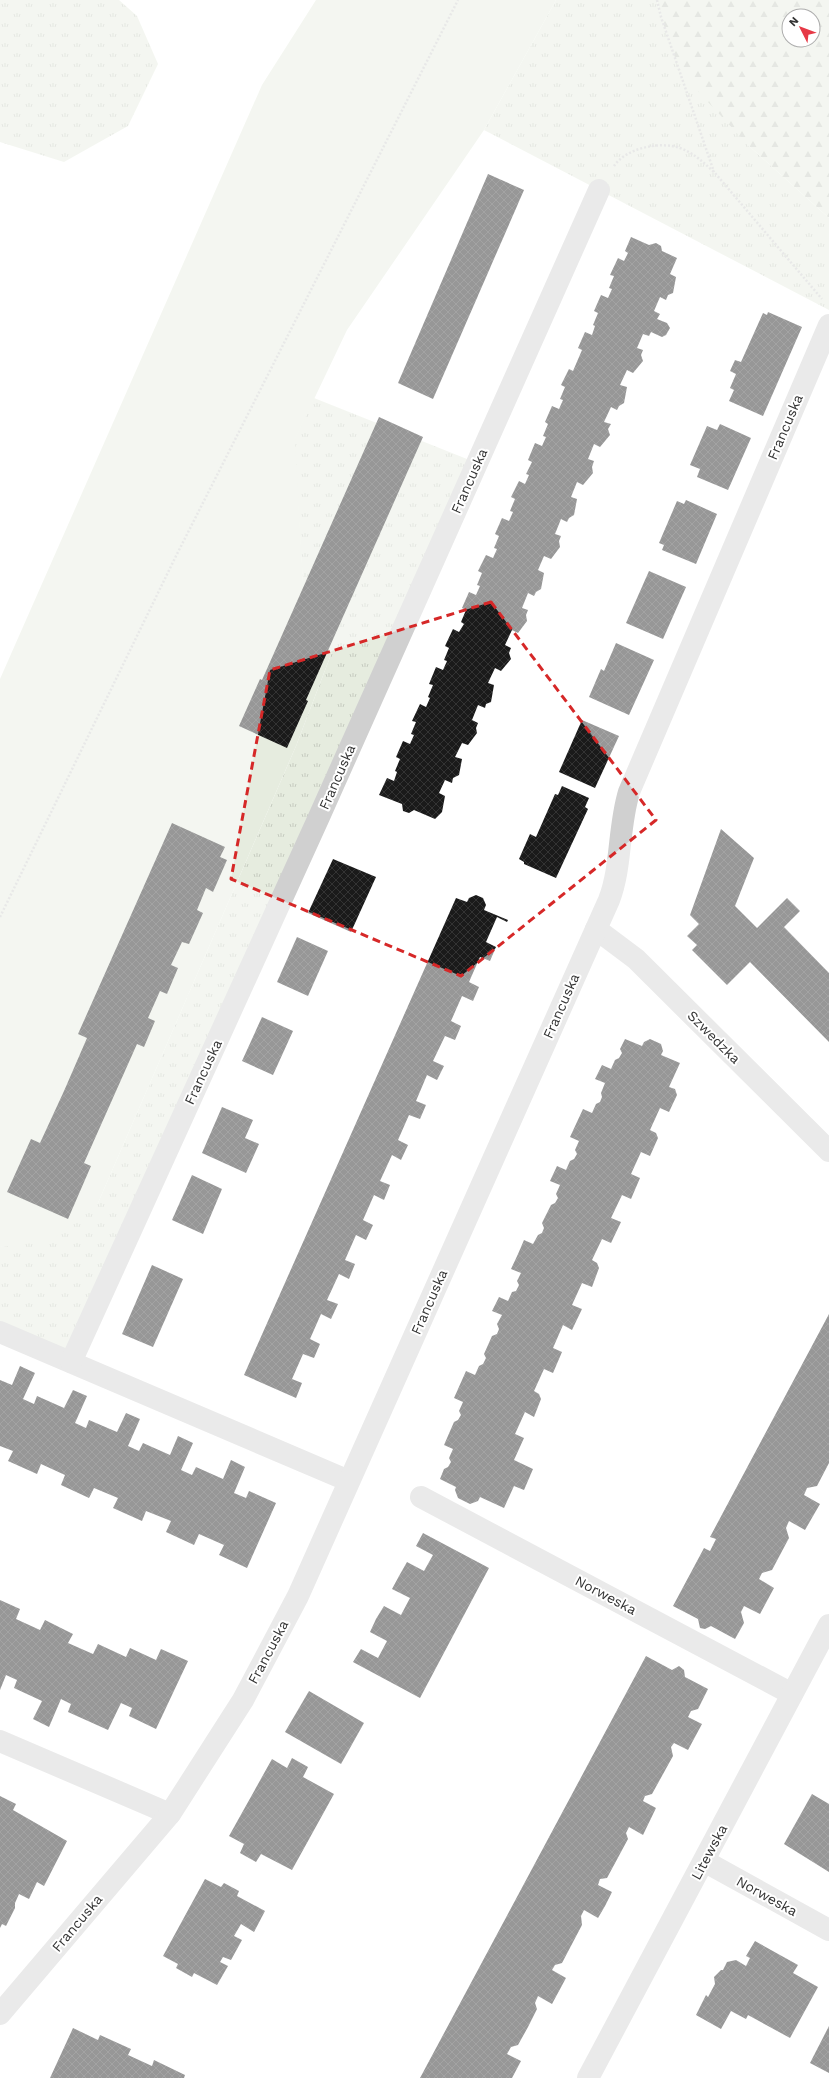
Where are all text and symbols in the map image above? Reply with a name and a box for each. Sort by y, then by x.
north arrow [781,8,821,48]
text: N [786,14,801,29]
street label: Francuska [764,392,806,462]
street label: Francuska [448,446,491,516]
street label: Francuska [316,742,359,812]
street label: Francuska [540,971,583,1041]
street label: Szwedzka [684,1007,744,1067]
street label: Francuska [181,1037,225,1107]
street label: Francuska [408,1267,451,1337]
street label: Norweska [573,1572,639,1618]
street label: Francuska [245,1617,291,1687]
street label: Litewska [688,1821,730,1882]
street label: Norweska [734,1873,800,1919]
street label: Francuska [48,1891,106,1955]

